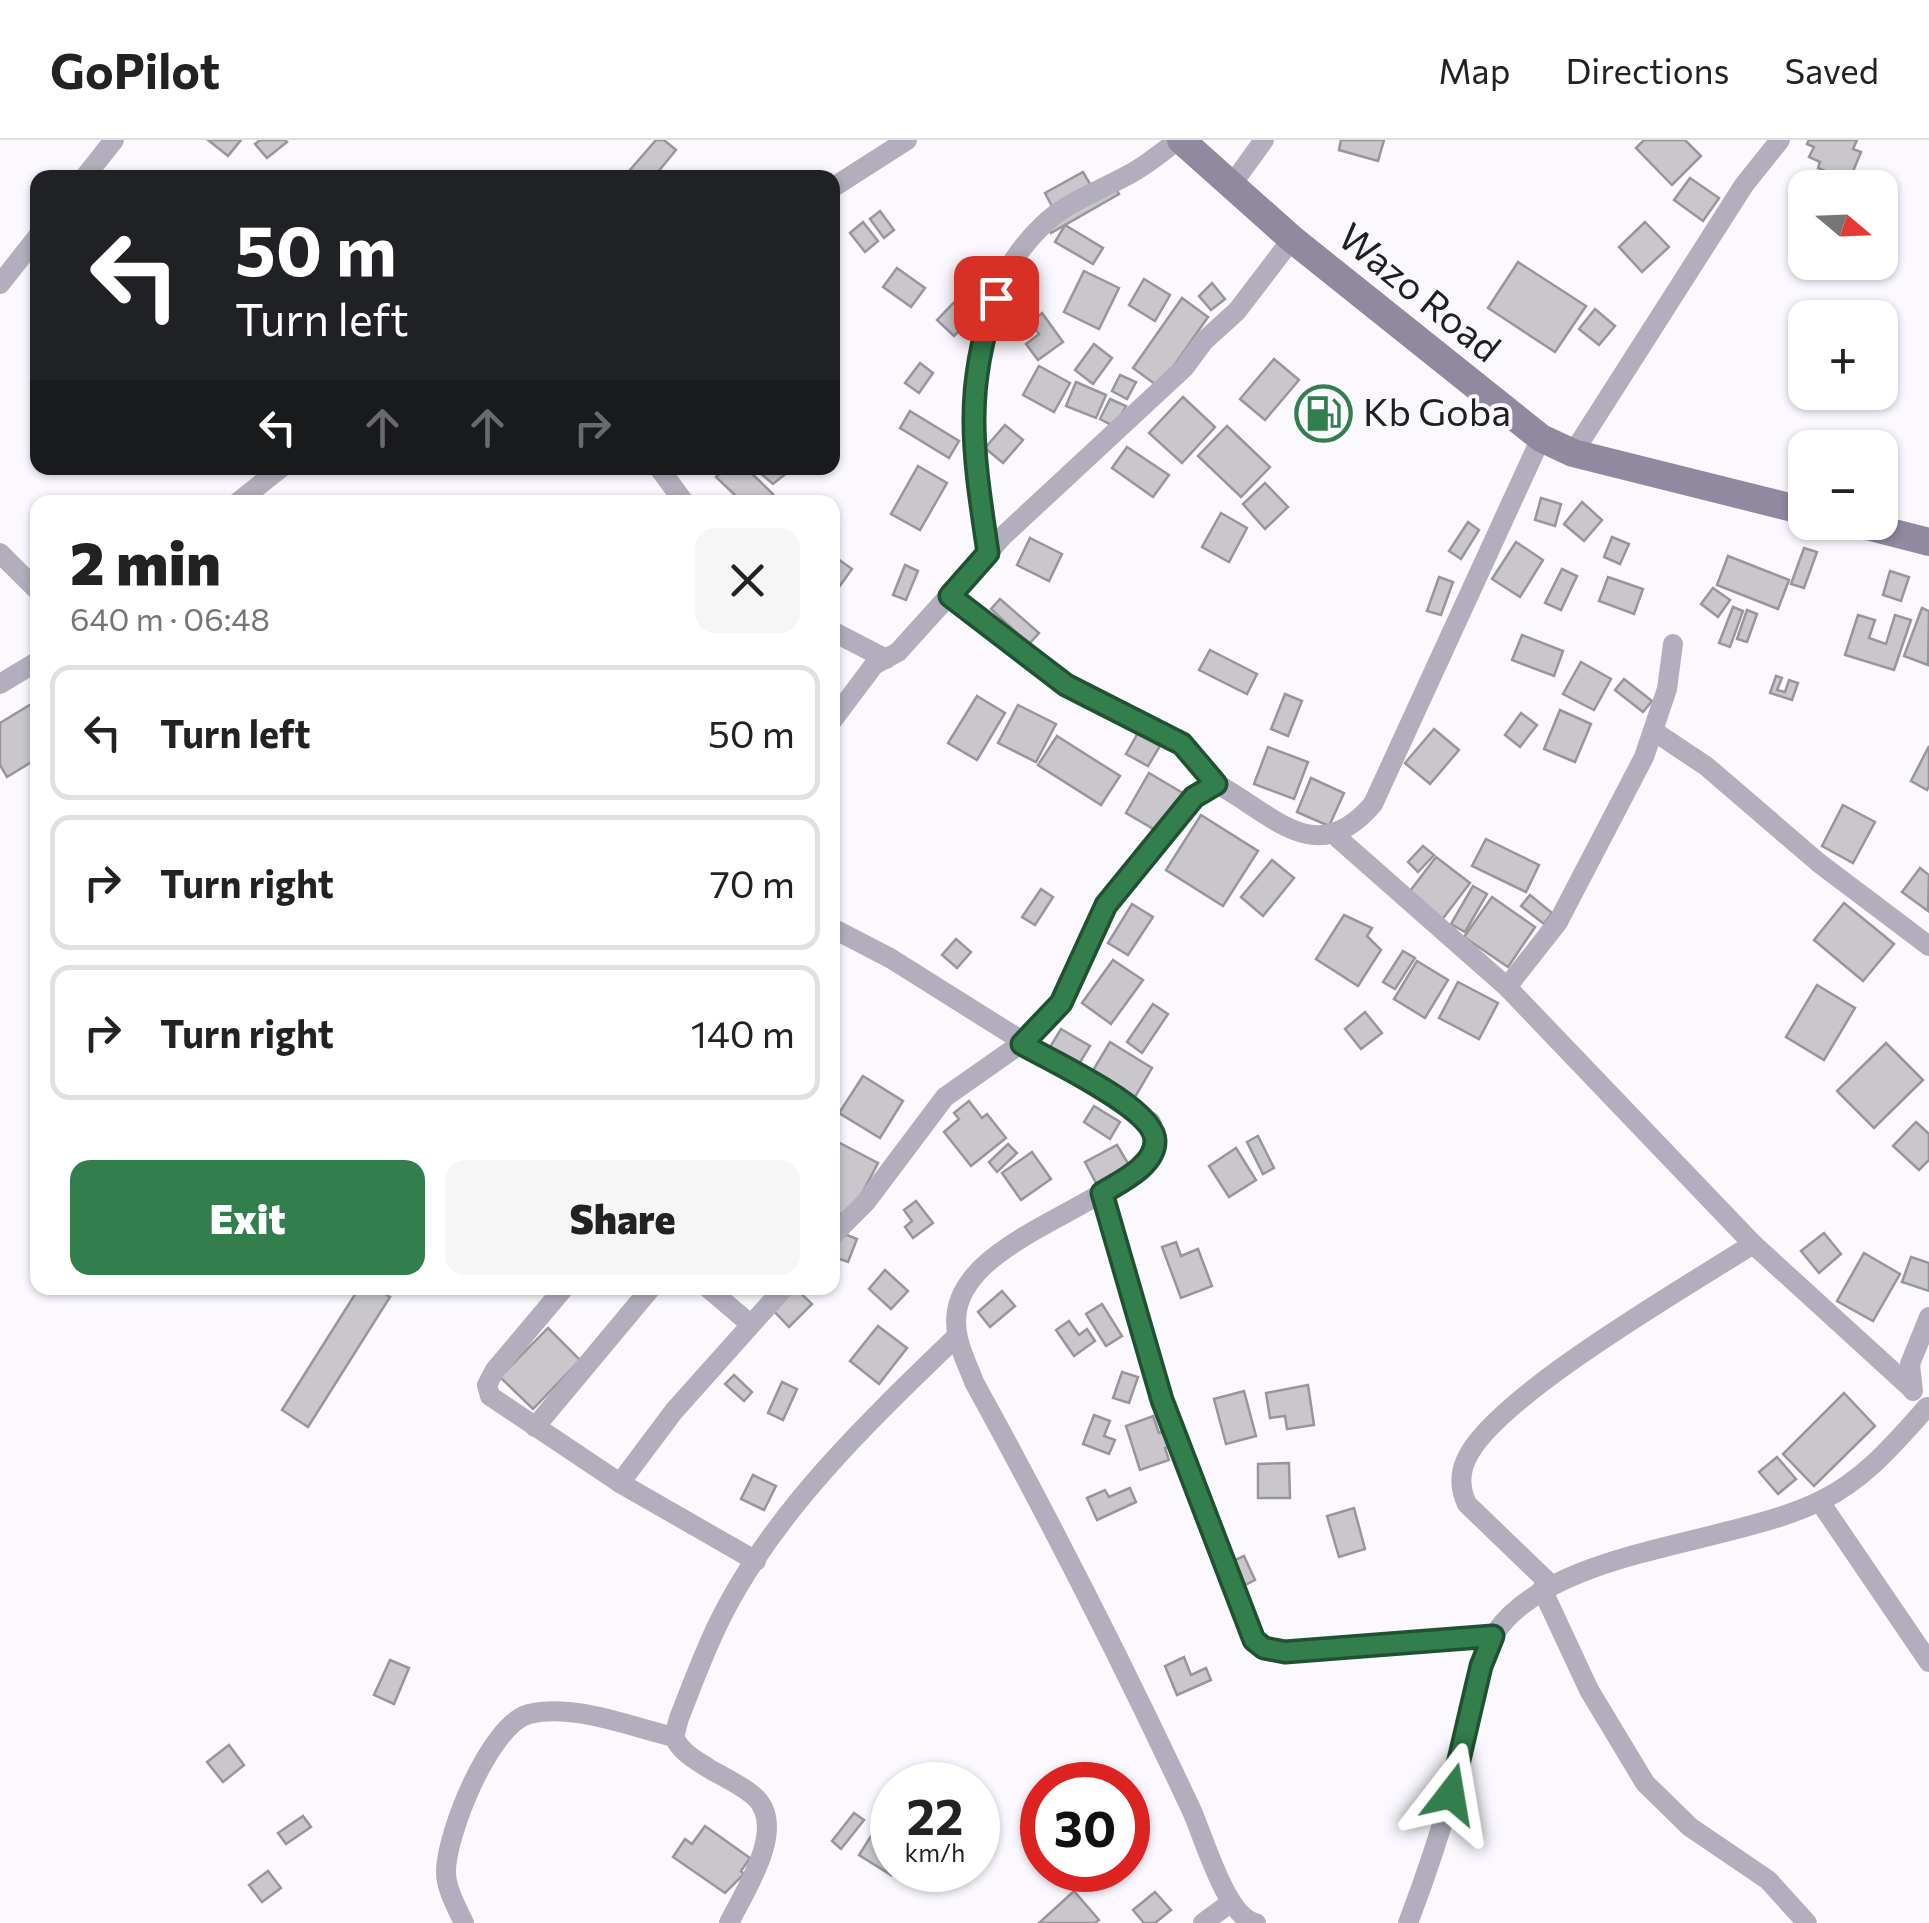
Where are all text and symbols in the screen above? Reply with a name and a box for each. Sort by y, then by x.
text: GoPilot [50,40,220,99]
text: Map [1438,48,1510,91]
text: Directions [1565,48,1730,91]
text: Saved [1785,48,1879,91]
north arrow [1788,170,1898,280]
map controls [1788,170,1898,540]
text: 50 m [235,205,397,290]
icon: left [70,210,200,340]
street label: Wazo Road [1330,212,1511,370]
pin [954,256,1039,341]
icon: arrive [969,271,1024,326]
text: Turn left [235,290,409,345]
button: + [1788,300,1898,410]
fuel station icon: Kb Goba [1294,383,1354,443]
place label: Kb Goba [1363,387,1511,434]
icon: left [250,400,305,455]
icon: ahead [355,400,410,455]
icon: ahead [460,400,515,455]
icon: right [565,400,620,455]
button: − [1788,430,1898,540]
text: 2 min [70,524,221,597]
button: close [695,528,800,633]
text: 640 m · 06:48 [70,598,270,638]
icon: left [75,705,130,760]
text: Turn left [160,709,311,756]
text: 50 m [708,709,795,756]
icon: right [75,855,130,910]
text: Turn right [160,859,334,906]
text: 70 m [710,859,795,906]
icon: right [75,1005,130,1060]
text: Turn right [160,1009,334,1056]
text: 140 m [691,1009,795,1056]
button: Exit [70,1160,425,1275]
button: Share [445,1160,800,1275]
position arrow [1399,1742,1503,1846]
speed limit sign: 30 [1020,1762,1150,1892]
text: 22 [907,1784,963,1845]
text: km/h [905,1837,965,1867]

